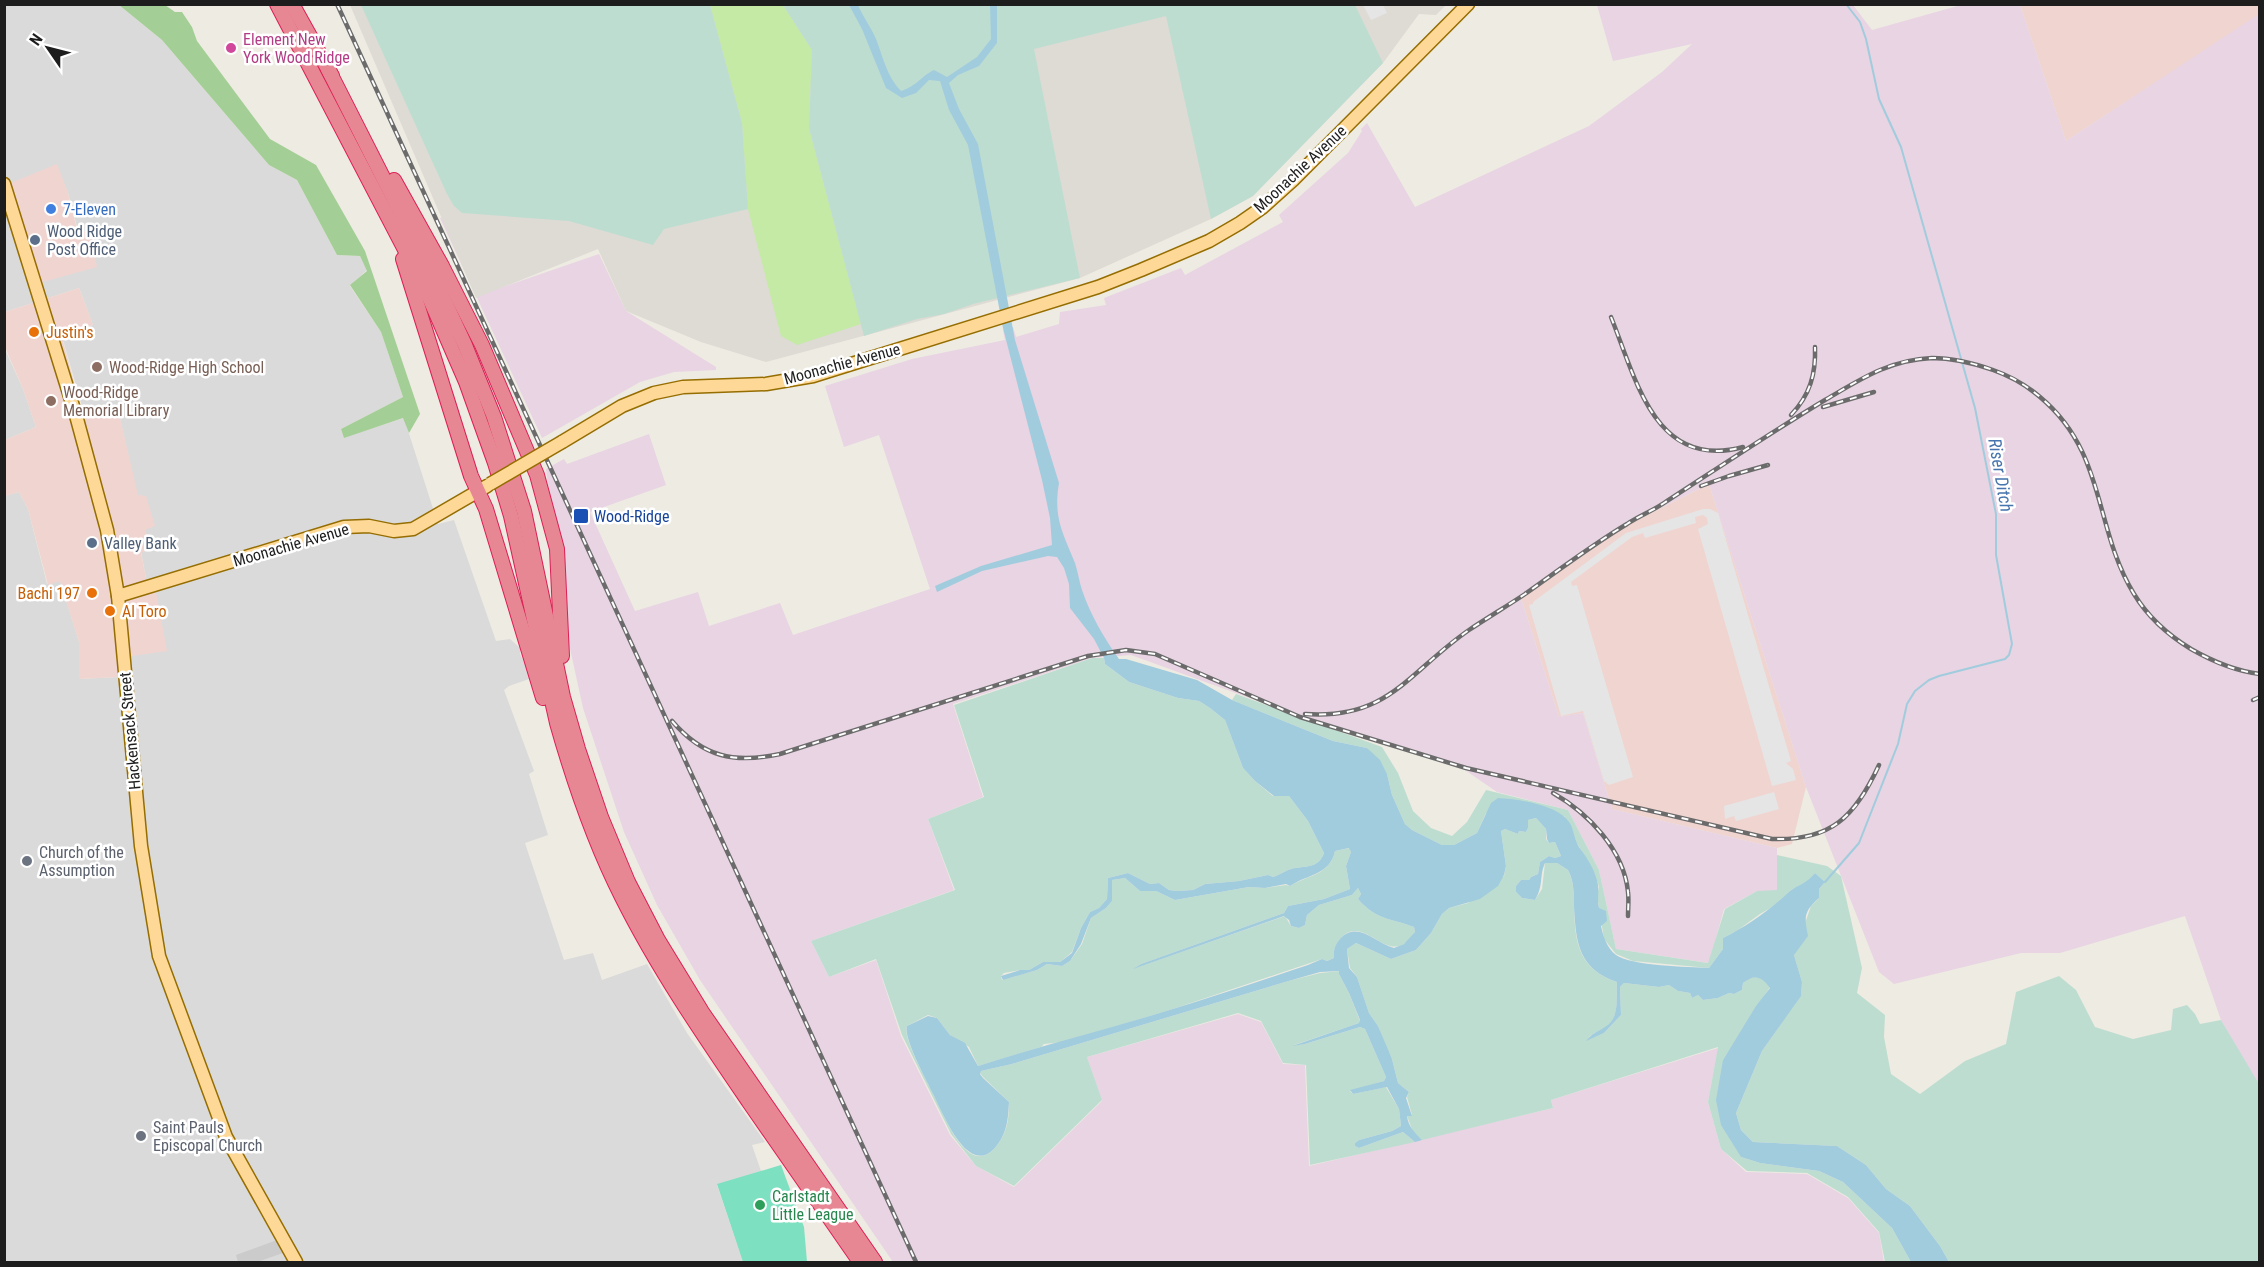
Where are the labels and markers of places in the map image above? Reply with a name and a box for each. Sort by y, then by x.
place label: Element New York Wood Ridge [243,30,350,67]
marker: Element New York Wood Ridge [224,41,238,55]
place label: 7-Eleven [63,200,116,219]
marker: 7-Eleven [44,202,58,216]
place label: Wood Ridge Post Office [47,222,122,259]
marker: Wood Ridge Post Office [28,233,42,247]
place label: Justin's [46,323,94,342]
marker: Justin's [27,325,41,339]
place label: Wood-Ridge High School [109,358,264,377]
marker: Wood-Ridge High School [90,360,104,374]
place label: Wood-Ridge Memorial Library [63,383,170,420]
marker: Wood-Ridge Memorial Library [44,394,58,408]
marker: Wood-Ridge [572,507,590,525]
place label: Wood-Ridge [594,507,669,526]
place label: Valley Bank [104,534,178,553]
marker: Valley Bank [85,536,99,550]
place label: Bachi 197 [17,584,80,603]
marker: Bachi 197 [85,586,99,600]
place label: Al Toro [122,602,167,621]
marker: Al Toro [103,604,117,618]
place label: Church of the Assumption [39,843,124,880]
marker: Church of the Assumption [20,854,34,868]
place label: Saint Pauls Episcopal Church [153,1118,263,1155]
marker: Saint Pauls Episcopal Church [134,1129,148,1143]
place label: Carlstadt Little League [772,1187,854,1224]
marker: Carlstadt Little League [753,1198,767,1212]

